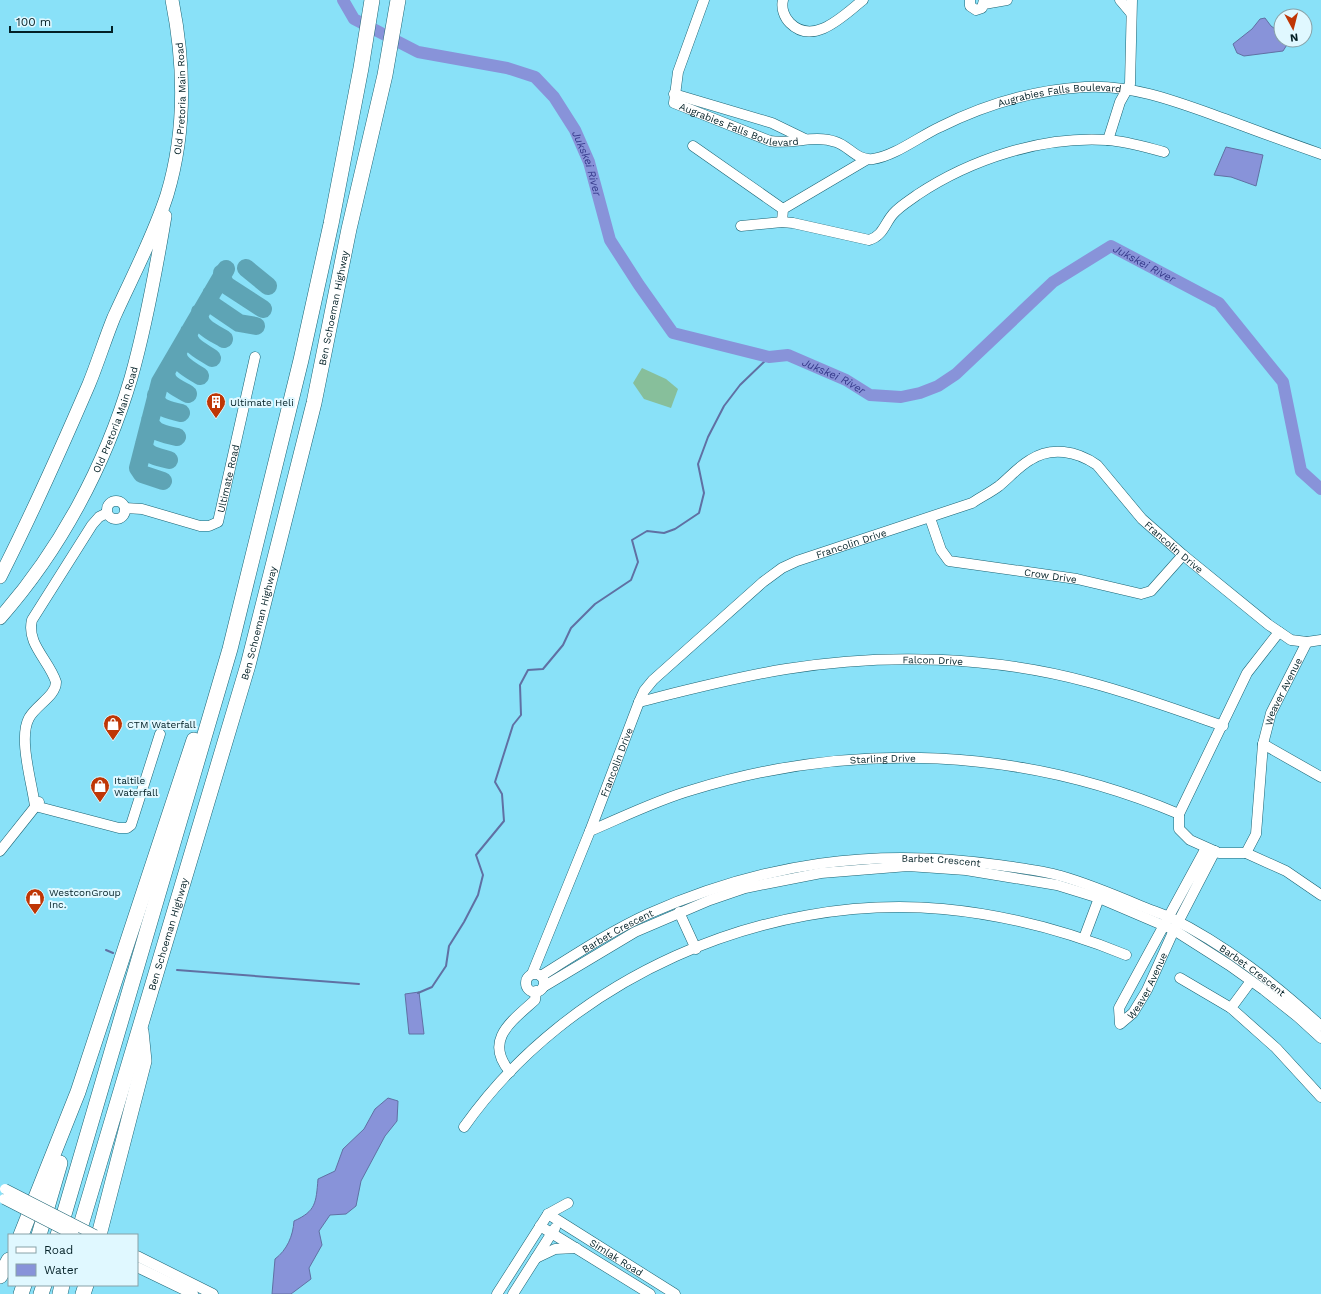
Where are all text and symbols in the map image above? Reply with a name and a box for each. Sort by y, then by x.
scale bar [10,8,112,34]
north arrow [1273,8,1313,48]
text: 100 m [16,15,51,29]
text: N [1289,30,1299,44]
street label: Old Pretoria Main Road [171,42,187,155]
street label: Augrabies Falls Boulevard [996,81,1122,109]
street label: Augrabies Falls Boulevard [678,100,799,147]
water label: Jukskei River [570,128,605,198]
water label: Jukskei River [1111,242,1178,286]
street label: Ben Schoeman Highway [316,249,350,366]
water label: Jukskei River [800,355,868,397]
street label: Old Pretoria Main Road [90,365,139,474]
building icon: Ultimate Heli [205,391,227,419]
place label: Ultimate Heli [230,397,294,408]
street label: Ultimate Road [215,443,241,514]
street label: Francolin Drive [1143,519,1206,575]
street label: Francolin Drive [814,526,888,560]
street label: Ben Schoeman Highway [238,564,278,681]
street label: Crow Drive [1023,566,1078,584]
street label: Falcon Drive [903,654,964,667]
street label: Weaver Avenue [1263,656,1304,727]
shop icon: CTM Waterfall [102,713,124,741]
place label: CTM Waterfall [127,719,196,730]
street label: Francolin Drive [598,726,634,798]
street label: Starling Drive [849,752,916,765]
shop icon: Italtile Waterfall [89,775,111,803]
place label: Italtile Waterfall [114,775,158,798]
street label: Barbet Crescent [901,852,982,868]
street label: Ben Schoeman Highway [146,876,190,992]
shop icon: WestconGroup Inc. [24,887,46,915]
place label: WestconGroup Inc. [49,887,121,910]
street label: Barbet Crescent [580,907,655,954]
street label: Barbet Crescent [1218,942,1288,999]
street label: Weaver Avenue [1125,950,1169,1021]
legend [8,1234,138,1286]
street label: Simlak Road [588,1236,645,1278]
text: Road [44,1243,73,1257]
text: Water [44,1263,79,1277]

